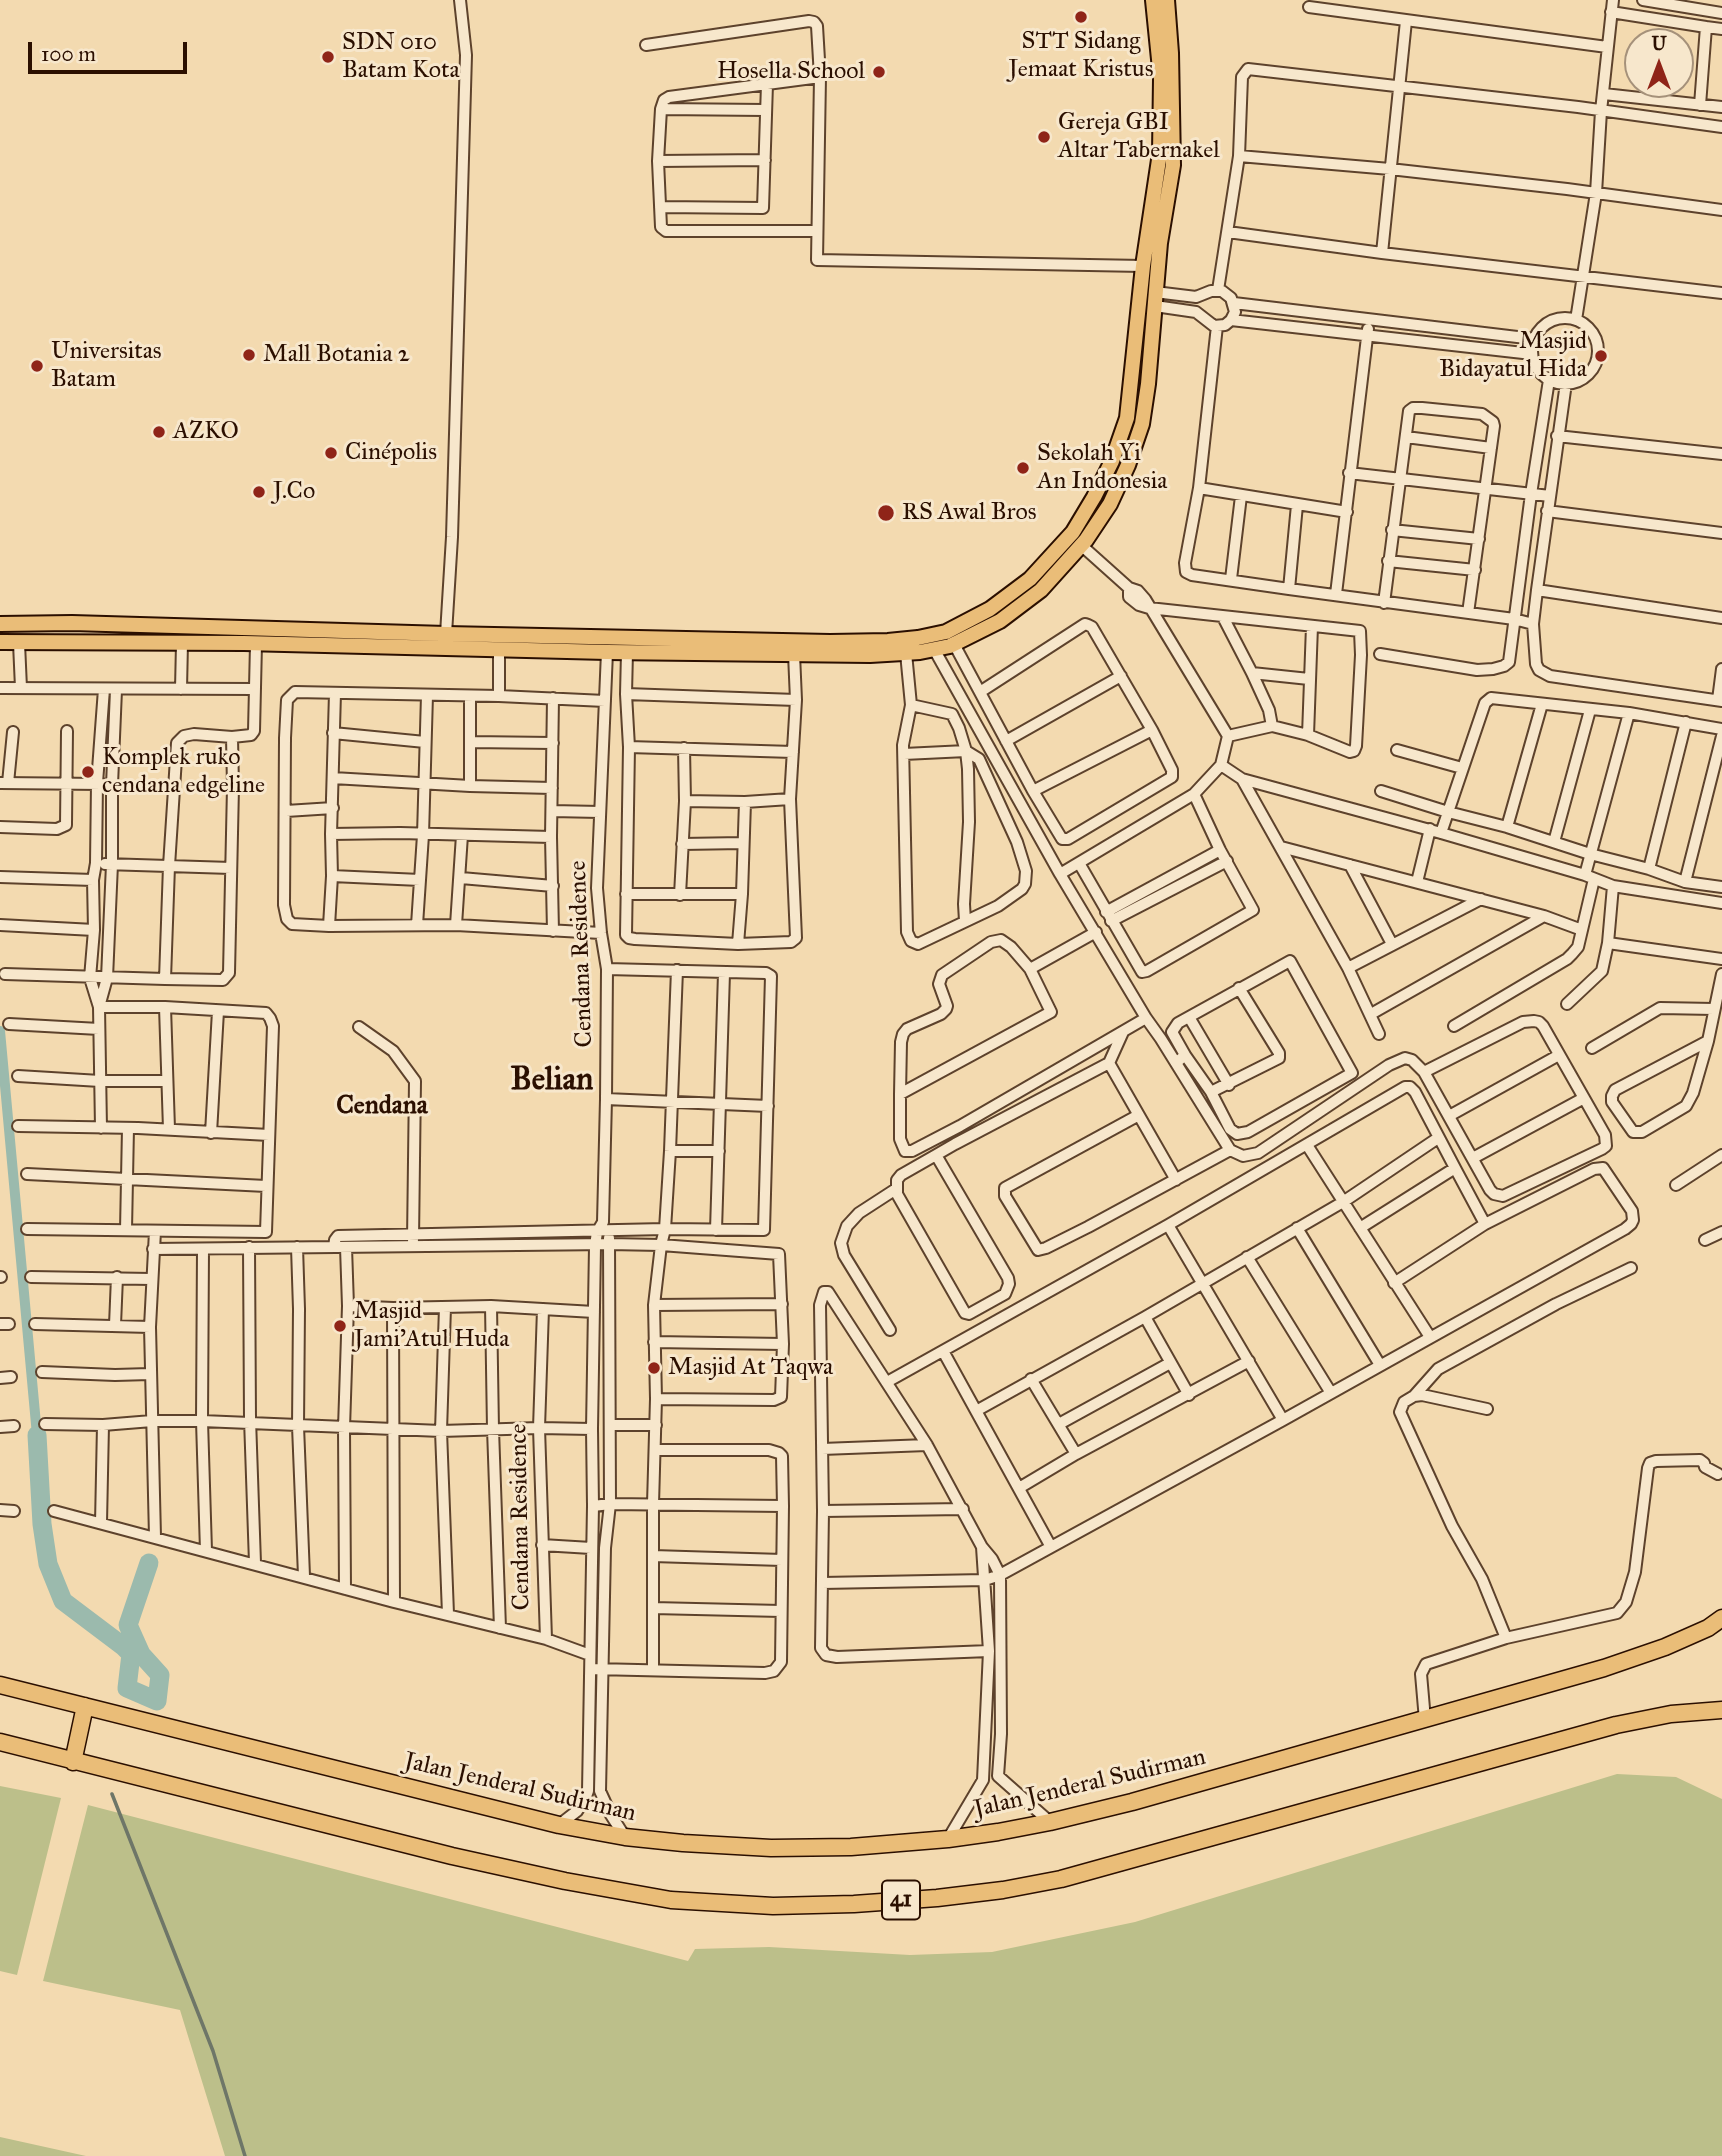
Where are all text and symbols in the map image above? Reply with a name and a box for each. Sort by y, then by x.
marker: STT Sidang Jemaat Kristus [1073,9,1089,25]
scale bar [32,28,191,72]
place label: STT Sidang Jemaat Kristus [1009,28,1153,84]
north arrow [1624,28,1694,98]
place label: SDN 010 Batam Kota [342,29,460,85]
text: U [1651,32,1667,55]
text: 100 m [41,41,96,67]
marker: SDN 010 Batam Kota [320,49,336,65]
place label: Hosella School [717,58,865,86]
marker: Hosella School [871,64,887,80]
place label: Gereja GBI Altar Tabernakel [1058,109,1220,165]
marker: Gereja GBI Altar Tabernakel [1036,129,1052,145]
place label: Masjid Bidayatul Hida [1439,328,1587,384]
place label: Universitas Batam [51,338,162,394]
place label: Mall Botania 2 [263,341,410,369]
marker: Mall Botania 2 [241,347,257,363]
marker: Masjid Bidayatul Hida [1593,348,1609,364]
marker: Universitas Batam [29,358,45,374]
place label: AZKO [173,418,239,446]
marker: AZKO [151,424,167,440]
place label: Cinépolis [345,439,437,467]
place label: Sekolah Yi An Indonesia [1037,440,1167,496]
marker: Cinépolis [323,445,339,461]
marker: Sekolah Yi An Indonesia [1015,460,1031,476]
place label: J.Co [273,478,315,506]
marker: J.Co [251,484,267,500]
place label: RS Awal Bros [902,499,1036,527]
marker: RS Awal Bros [876,503,896,523]
place label: Komplek ruko cendana edgeline [102,744,265,800]
marker: Komplek ruko cendana edgeline [80,764,96,780]
street label: Cendana Residence [564,860,600,1048]
district label: Belian [511,1062,593,1100]
district label: Cendana [336,1091,428,1123]
place label: Masjid Jami'Atul Huda [354,1298,509,1354]
marker: Masjid Jami'Atul Huda [332,1318,348,1334]
place label: Masjid At Taqwa [668,1354,833,1382]
marker: Masjid At Taqwa [646,1360,662,1376]
street label: Cendana Residence [505,1423,537,1611]
street label: Jalan Jenderal Sudirman [971,1743,1209,1825]
street label: Jalan Jenderal Sudirman [401,1747,639,1829]
road number: 41 [882,1881,920,1920]

